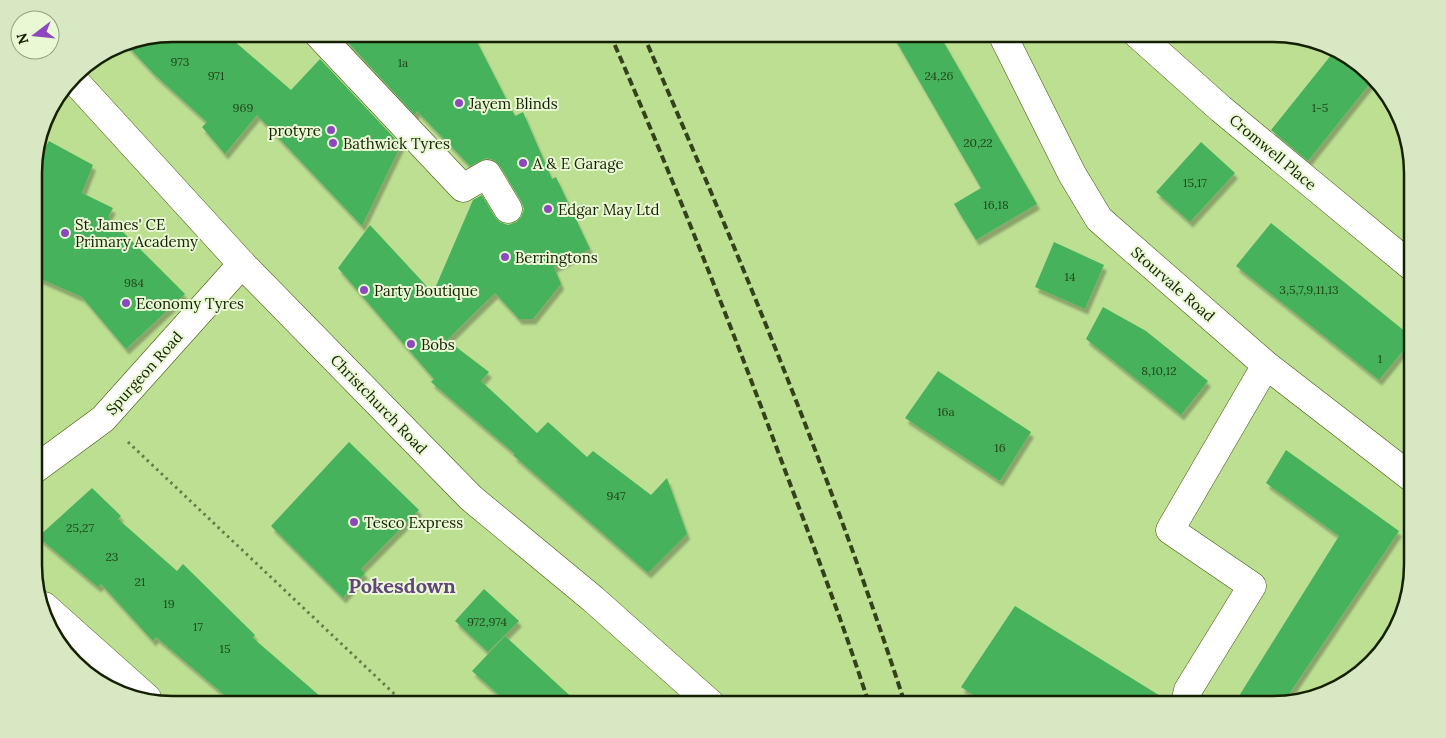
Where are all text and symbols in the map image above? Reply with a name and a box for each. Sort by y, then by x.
north arrow [10,10,60,60]
text: N [12,31,33,46]
house number: 973 [171,54,190,69]
house number: 1a [398,55,408,70]
house number: 971 [208,68,224,83]
house number: 24,26 [924,68,954,83]
place label: Jayem Blinds [468,94,558,113]
marker: Jayem Blinds [453,97,465,109]
house number: 969 [233,100,253,115]
house number: 1-5 [1312,100,1328,115]
street label: Cromwell Place [1226,110,1320,194]
place label: protyre [269,121,321,140]
marker: protyre [325,124,337,136]
place label: Bathwick Tyres [343,134,450,153]
house number: 20,22 [963,135,993,150]
marker: Bathwick Tyres [327,137,339,149]
place label: A & E Garage [532,154,624,173]
marker: A & E Garage [517,157,529,169]
house number: 15,17 [1183,175,1207,190]
house number: 16,18 [983,197,1009,212]
place label: Edgar May Ltd [558,200,659,219]
marker: Edgar May Ltd [542,203,554,215]
place label: St. James' CE Primary Academy [75,215,198,251]
marker: St. James' CE Primary Academy [59,227,71,239]
street label: Stourvale Road [1127,242,1219,326]
place label: Berringtons [515,248,598,267]
marker: Berringtons [499,251,511,263]
house number: 14 [1065,269,1076,284]
house number: 984 [124,275,145,290]
place label: Party Boutique [374,281,478,300]
house number: 3,5,7,9,11,13 [1279,282,1339,297]
marker: Party Boutique [358,284,370,296]
place label: Economy Tyres [136,294,244,313]
marker: Economy Tyres [120,297,132,309]
street label: Spurgeon Road [102,327,186,419]
place label: Bobs [421,335,455,354]
marker: Bobs [405,338,417,350]
street label: Christchurch Road [327,350,431,458]
house number: 1 [1378,351,1382,366]
house number: 8,10,12 [1141,363,1177,378]
house number: 16a [937,404,955,419]
house number: 16 [994,440,1006,455]
house number: 947 [607,488,626,503]
place label: Tesco Express [364,513,463,532]
marker: Tesco Express [348,516,360,528]
house number: 25,27 [66,520,94,535]
house number: 23 [106,549,119,564]
district label: Pokesdown [348,573,456,598]
house number: 21 [135,574,145,589]
house number: 19 [163,596,175,611]
house number: 972,974 [467,614,508,629]
house number: 17 [193,619,203,634]
house number: 15 [220,641,230,656]

